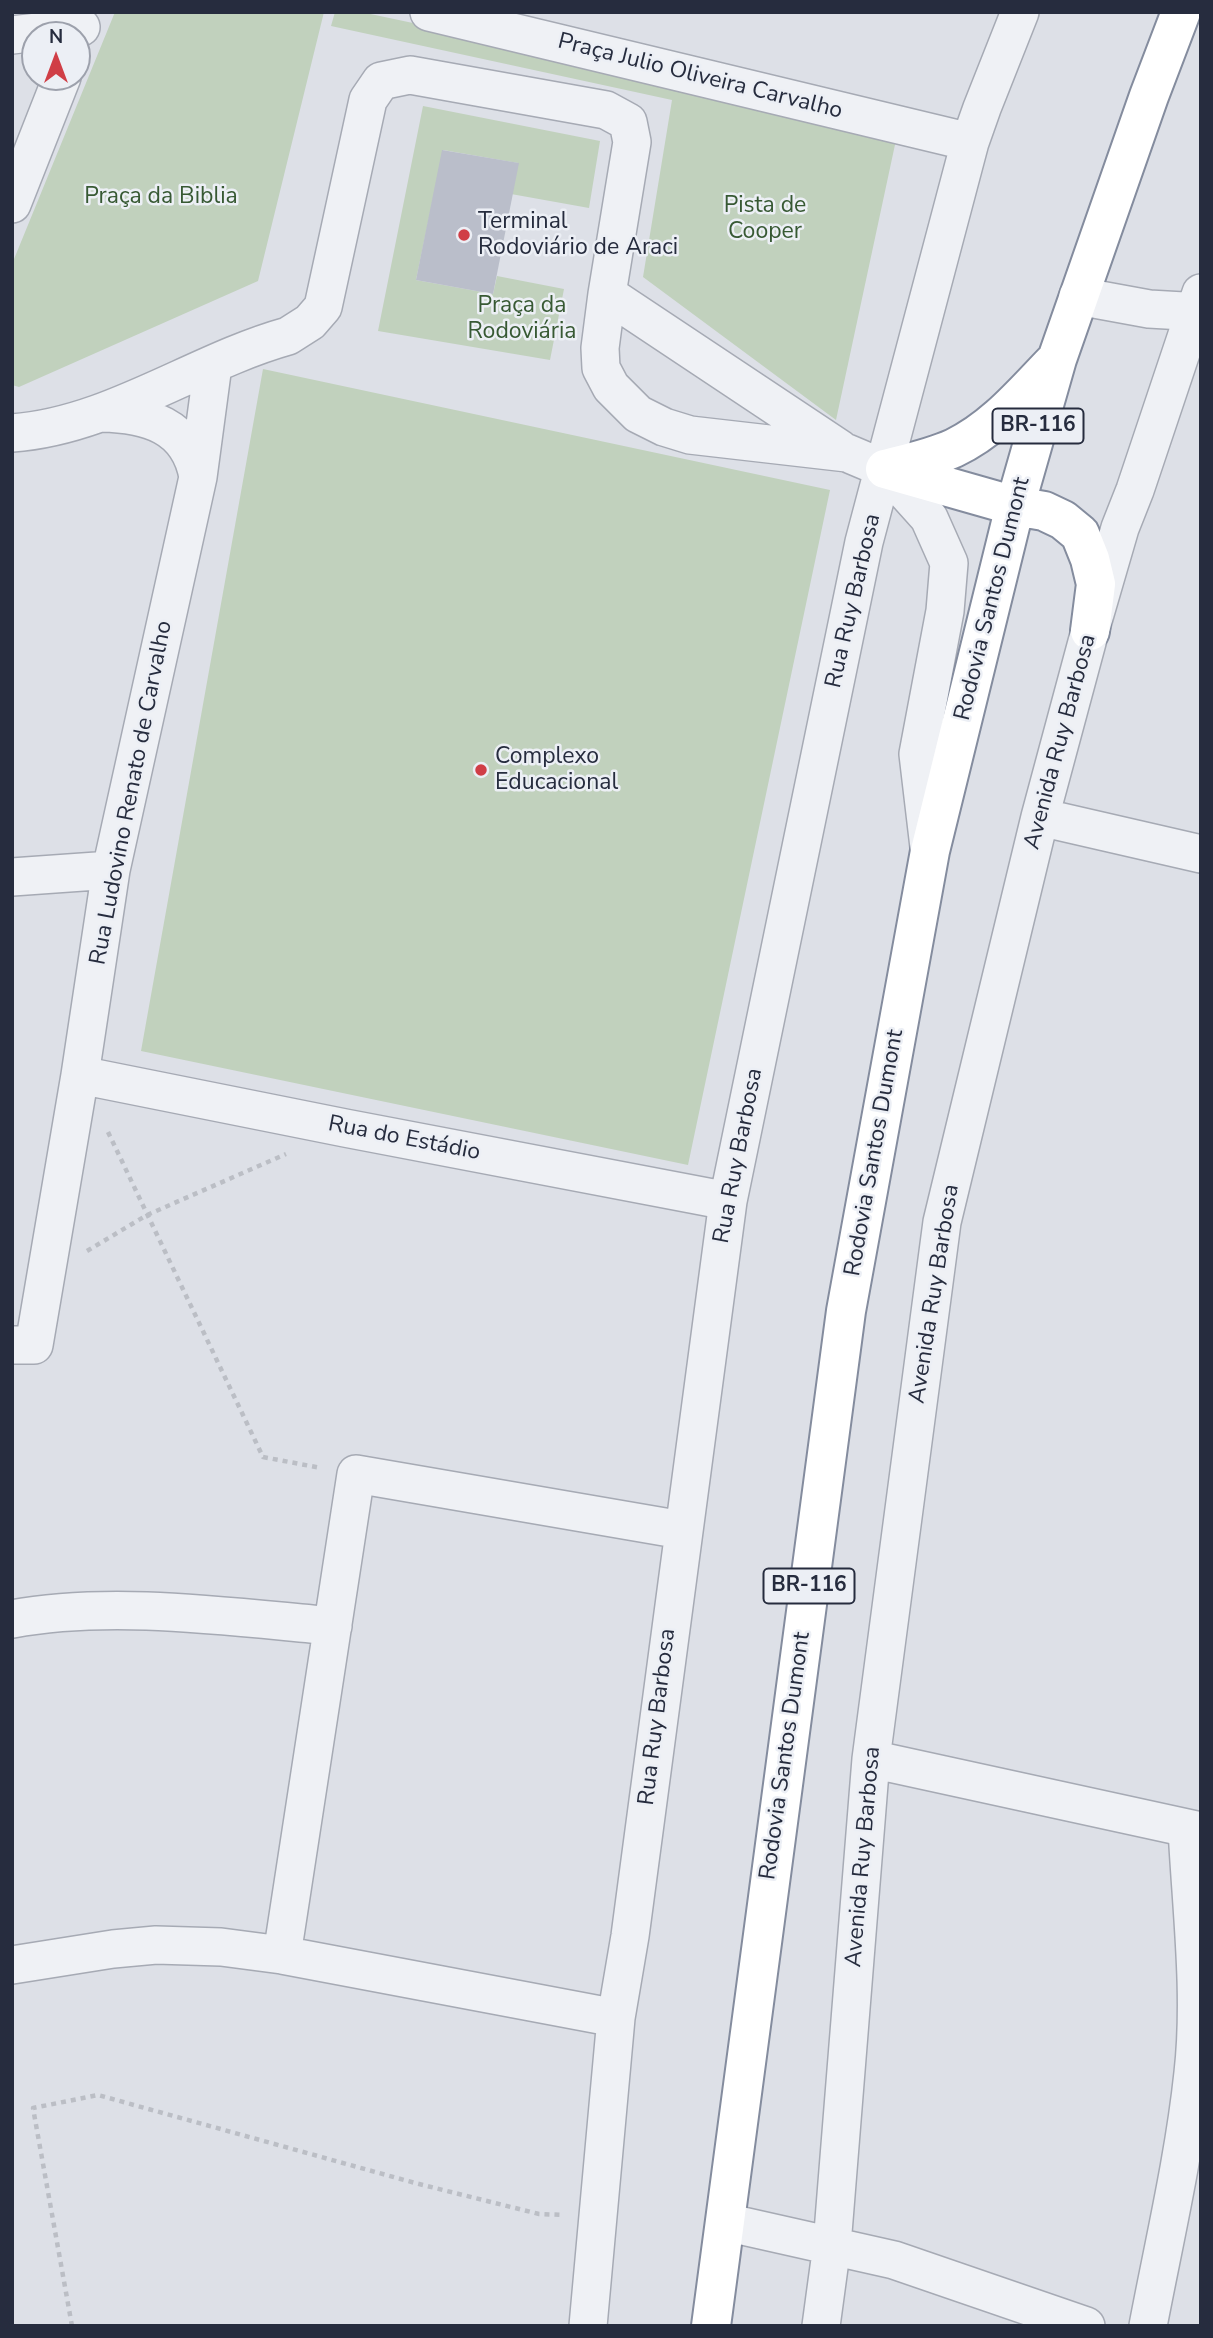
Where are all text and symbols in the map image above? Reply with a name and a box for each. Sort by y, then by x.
north arrow [21,21,91,91]
text: N [49,24,63,50]
street label: Praça Julio Oliveira Carvalho [555,28,845,126]
park label: Praça da Biblia [84,183,238,211]
park label: Pista de Cooper [724,192,806,246]
place label: Terminal Rodoviário de Araci [478,208,678,262]
marker: Terminal Rodoviário de Araci [456,227,472,243]
park label: Praça da Rodoviária [467,292,577,346]
road number: BR-116 [992,408,1084,444]
street label: Rodovia Santos Dumont [949,474,1037,724]
street label: Rua Ruy Barbosa [821,511,887,691]
street label: Rua Ludovino Renato de Carvalho [85,619,179,967]
street label: Avenida Ruy Barbosa [1019,631,1103,853]
place label: Complexo Educacional [495,743,618,797]
marker: Complexo Educacional [473,762,489,778]
street label: Rodovia Santos Dumont [840,1028,910,1278]
street label: Rua Ruy Barbosa [708,1066,770,1246]
street label: Rua do Estádio [326,1111,482,1167]
street label: Avenida Ruy Barbosa [904,1182,966,1406]
road number: BR-116 [764,1568,854,1604]
street label: Rua Ruy Barbosa [633,1627,683,1807]
street label: Rodovia Santos Dumont [755,1630,817,1882]
street label: Avenida Ruy Barbosa [841,1746,887,1968]

